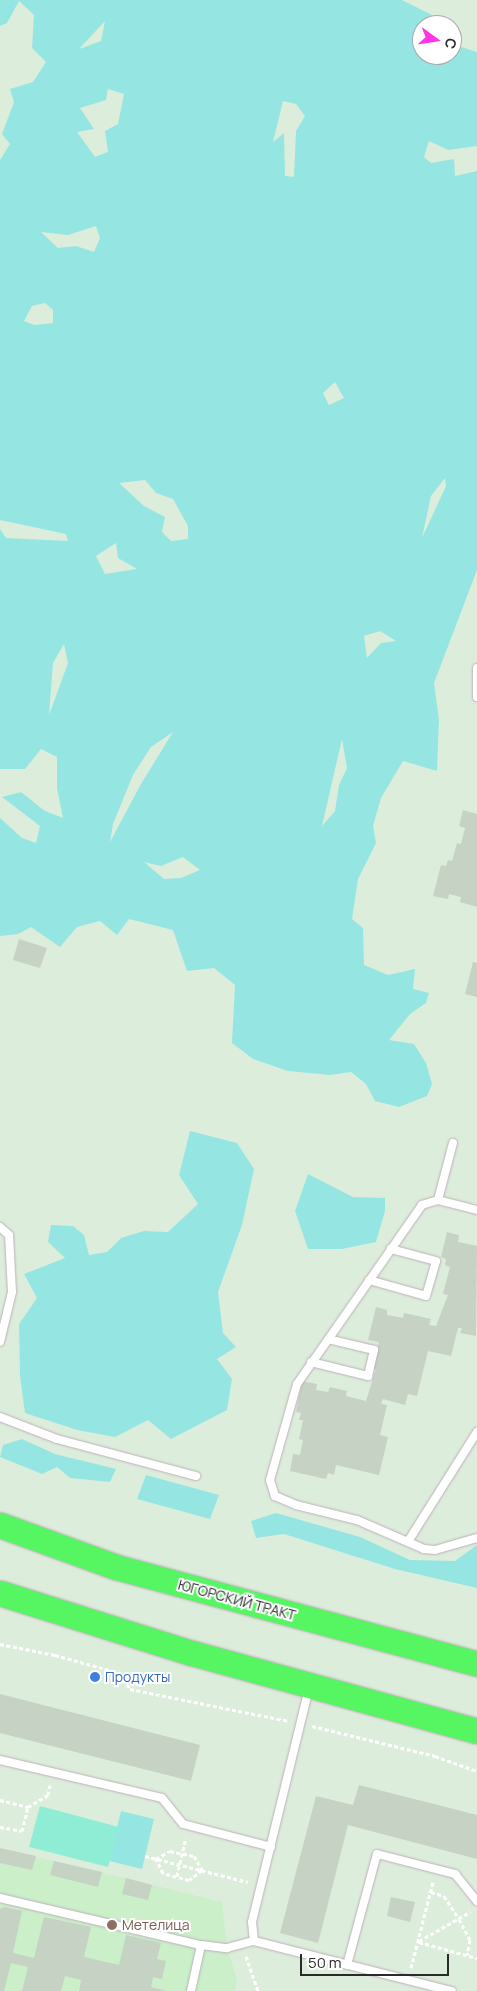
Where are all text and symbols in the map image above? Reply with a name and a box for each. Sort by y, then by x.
north arrow [412,15,462,65]
text: С [441,36,462,51]
street label: ЮГОРСКИЙ ТРАКТ [176,1576,298,1624]
place label: Продукты [105,1669,170,1685]
marker: Продукты [89,1671,101,1683]
place label: Метелица [122,1917,190,1933]
marker: Метелица [106,1919,118,1931]
scale bar [302,1944,451,1976]
text: 50 m [308,1952,342,1973]

